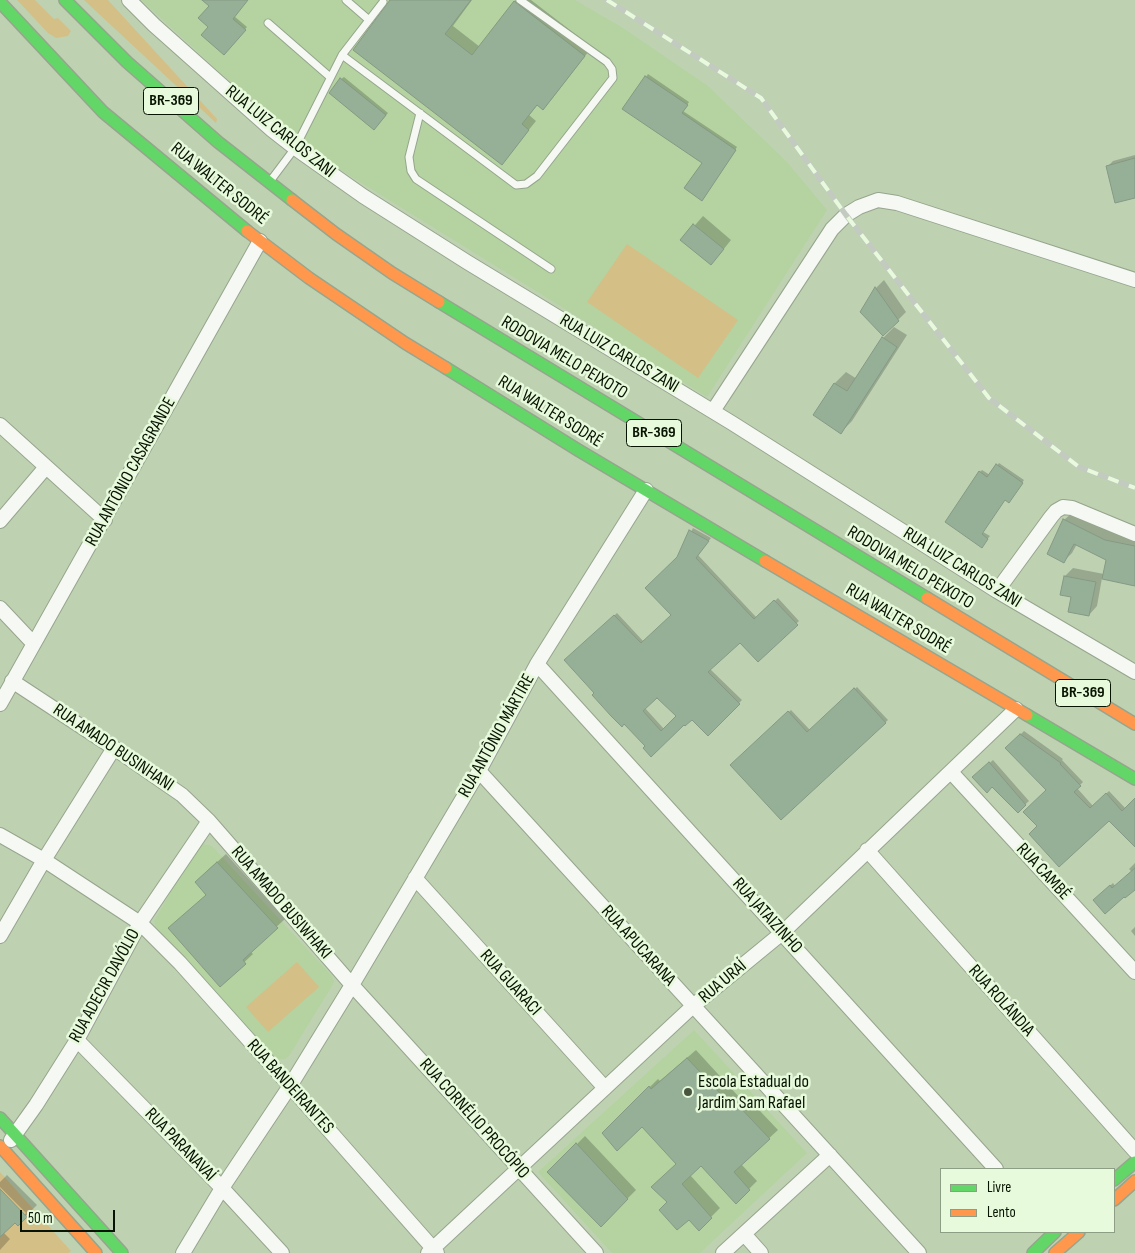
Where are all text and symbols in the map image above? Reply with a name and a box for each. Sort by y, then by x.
street label: RUA LUIZ CARLOS ZANI [221,81,339,183]
road number: BR-369 [144,88,198,114]
street label: RUA WALTER SODRÉ [166,138,272,230]
street label: RUA LUIZ CARLOS ZANI [555,310,683,398]
street label: RODOVIA MELO PEIXOTO [497,312,631,404]
street label: RUA WALTER SODRÉ [494,371,606,453]
street label: RUA ANTÔNIO CASAGRANDE [81,394,181,550]
road number: BR-369 [626,419,682,446]
street label: RODOVIA MELO PEIXOTO [843,522,977,614]
street label: RUA LUIZ CARLOS ZANI [899,523,1025,613]
street label: RUA WALTER SODRÉ [841,579,955,659]
street label: RUA ANTÔNIO MÁRTIRE [454,670,540,802]
road number: BR-369 [1056,680,1110,706]
street label: RUA AMADO BUSINHANI [48,700,178,796]
street label: RUA CAMBÉ [1011,839,1075,905]
street label: RUA AMADO BUSIWHAKI [226,842,336,964]
street label: RUA JATAIZINHO [727,874,807,958]
street label: RUA APUCARANA [596,901,680,991]
street label: RUA ADECIR DAVÓLIO [65,925,145,1047]
street label: RUA GUARACI [475,946,545,1020]
street label: RUA URAÍ [695,956,751,1008]
street label: RUA ROLÂNDIA [963,961,1039,1041]
street label: RUA BANDEIRANTES [242,1035,338,1139]
street label: RUA CORNÉLIO PROCÓPIO [414,1054,534,1184]
place label: Escola Estadual do Jardim Sam Rafael [698,1071,809,1114]
marker: Escola Estadual do Jardim Sam Rafael [682,1086,694,1098]
street label: RUA PARANAVAÍ [140,1104,220,1186]
legend [940,1168,1115,1233]
text: Livre [987,1178,1011,1197]
scale bar [22,1200,118,1232]
text: Lento [987,1203,1016,1222]
text: 50 m [28,1209,53,1228]

